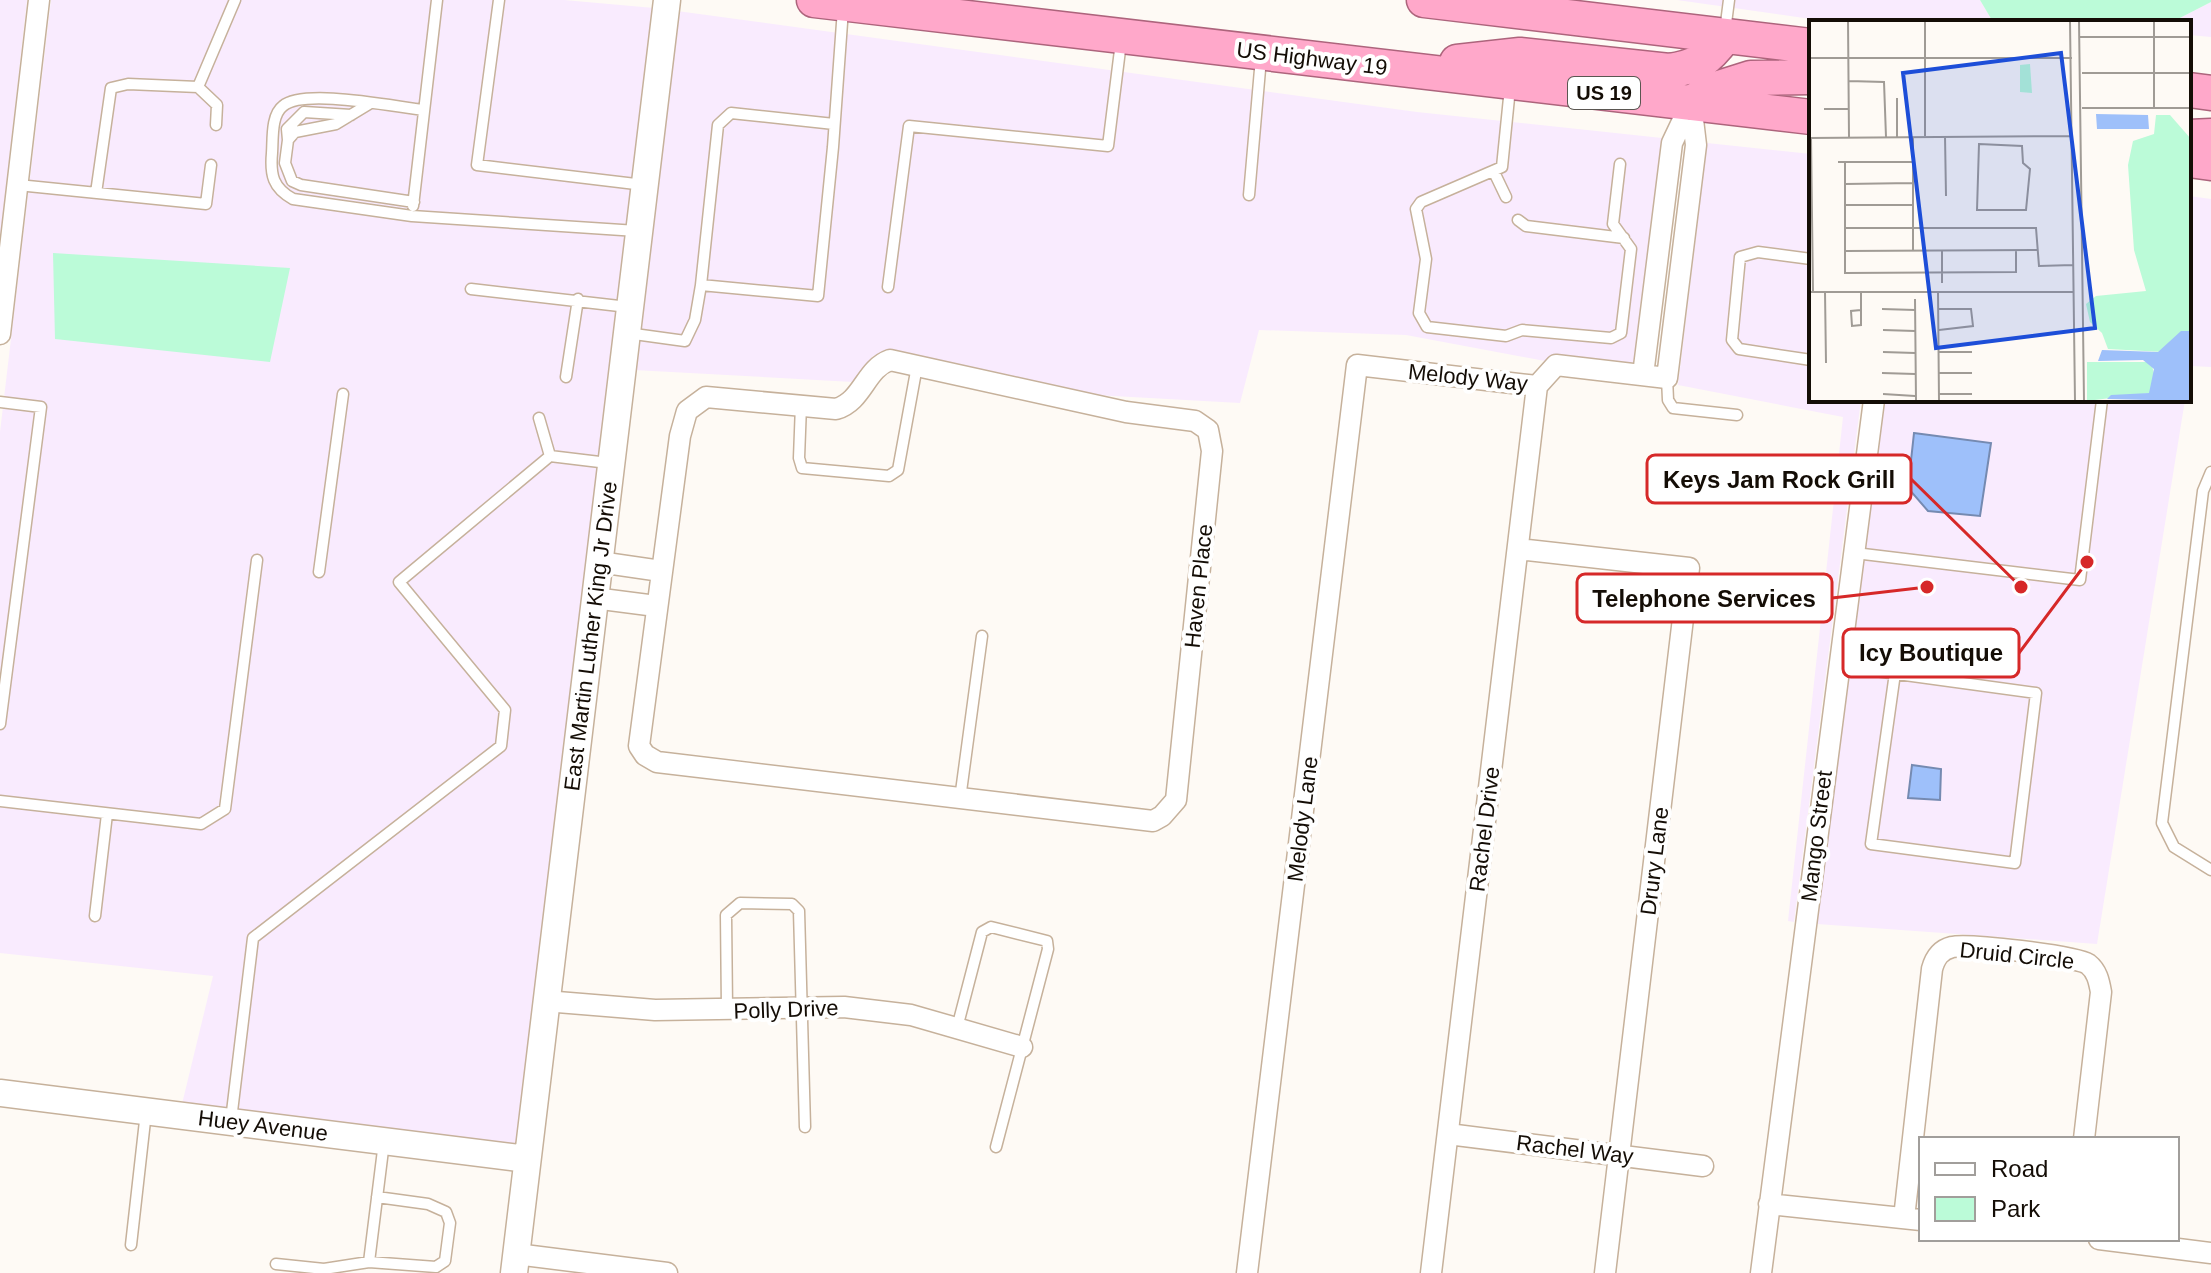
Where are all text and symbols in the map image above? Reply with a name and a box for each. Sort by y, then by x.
inset map [1809,20,2191,402]
street label: US Highway 19 [1235,37,1389,80]
road number: US 19 [1568,77,1640,109]
street label: Melody Way [1407,359,1529,396]
callout: Keys Jam Rock Grill [1647,455,1911,503]
text: Keys Jam Rock Grill [1663,466,1895,493]
street label: East Martin Luther King Jr Drive [559,480,622,792]
street label: Haven Place [1180,523,1217,649]
callout: Telephone Services [1577,574,1832,622]
text: Telephone Services [1592,585,1816,612]
callout: Icy Boutique [1843,629,2019,677]
text: Icy Boutique [1859,639,2003,666]
street label: Melody Lane [1282,755,1323,883]
street label: Rachel Drive [1464,765,1505,893]
street label: Mango Street [1796,769,1837,903]
street label: Drury Lane [1635,806,1674,917]
street label: Druid Circle [1958,937,2075,974]
street label: Polly Drive [733,995,839,1024]
street label: Huey Avenue [197,1105,329,1146]
street label: Rachel Way [1515,1130,1635,1169]
legend [1919,1137,2179,1241]
text: Road [1991,1155,2048,1182]
text: Park [1991,1195,2041,1222]

